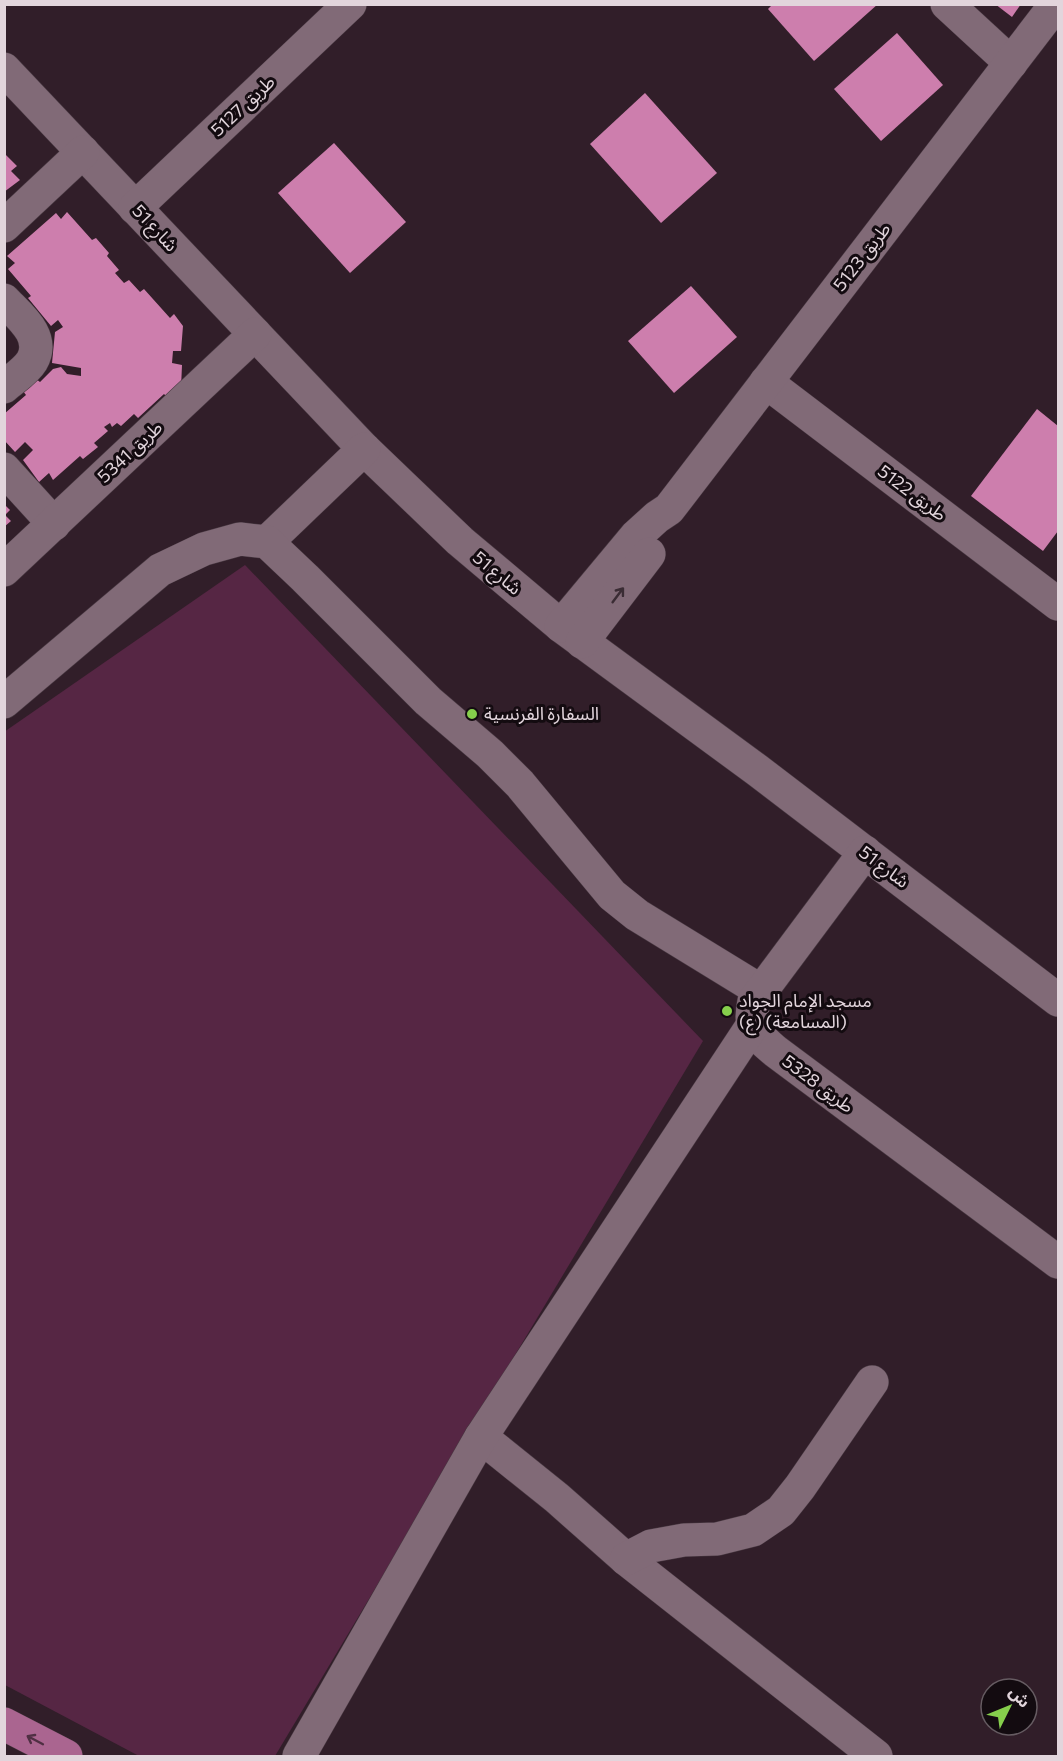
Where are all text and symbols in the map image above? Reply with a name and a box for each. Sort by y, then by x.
street label: طريق 5127 [206,70,280,141]
street label: شارع 51 [125,199,183,258]
street label: طريق 5123 [828,218,895,295]
street label: طريق 5341 [92,416,167,488]
street label: طريق 5122 [873,459,951,526]
street label: شارع 51 [466,546,526,602]
one-way arrow [611,588,624,604]
place label: السفارة الفرنسية [484,702,599,725]
marker: السفارة الفرنسية [465,707,479,721]
street label: شارع 51 [853,840,914,895]
place label: مسجد الإمام الجواد (ع) (المسامعة) [739,989,872,1036]
marker: مسجد الإمام الجواد (ع) (المسامعة) [720,1004,734,1018]
street label: طريق 5328 [778,1049,859,1118]
north arrow [979,1677,1039,1737]
text: ش [1005,1682,1035,1712]
one-way arrow [27,1734,45,1745]

